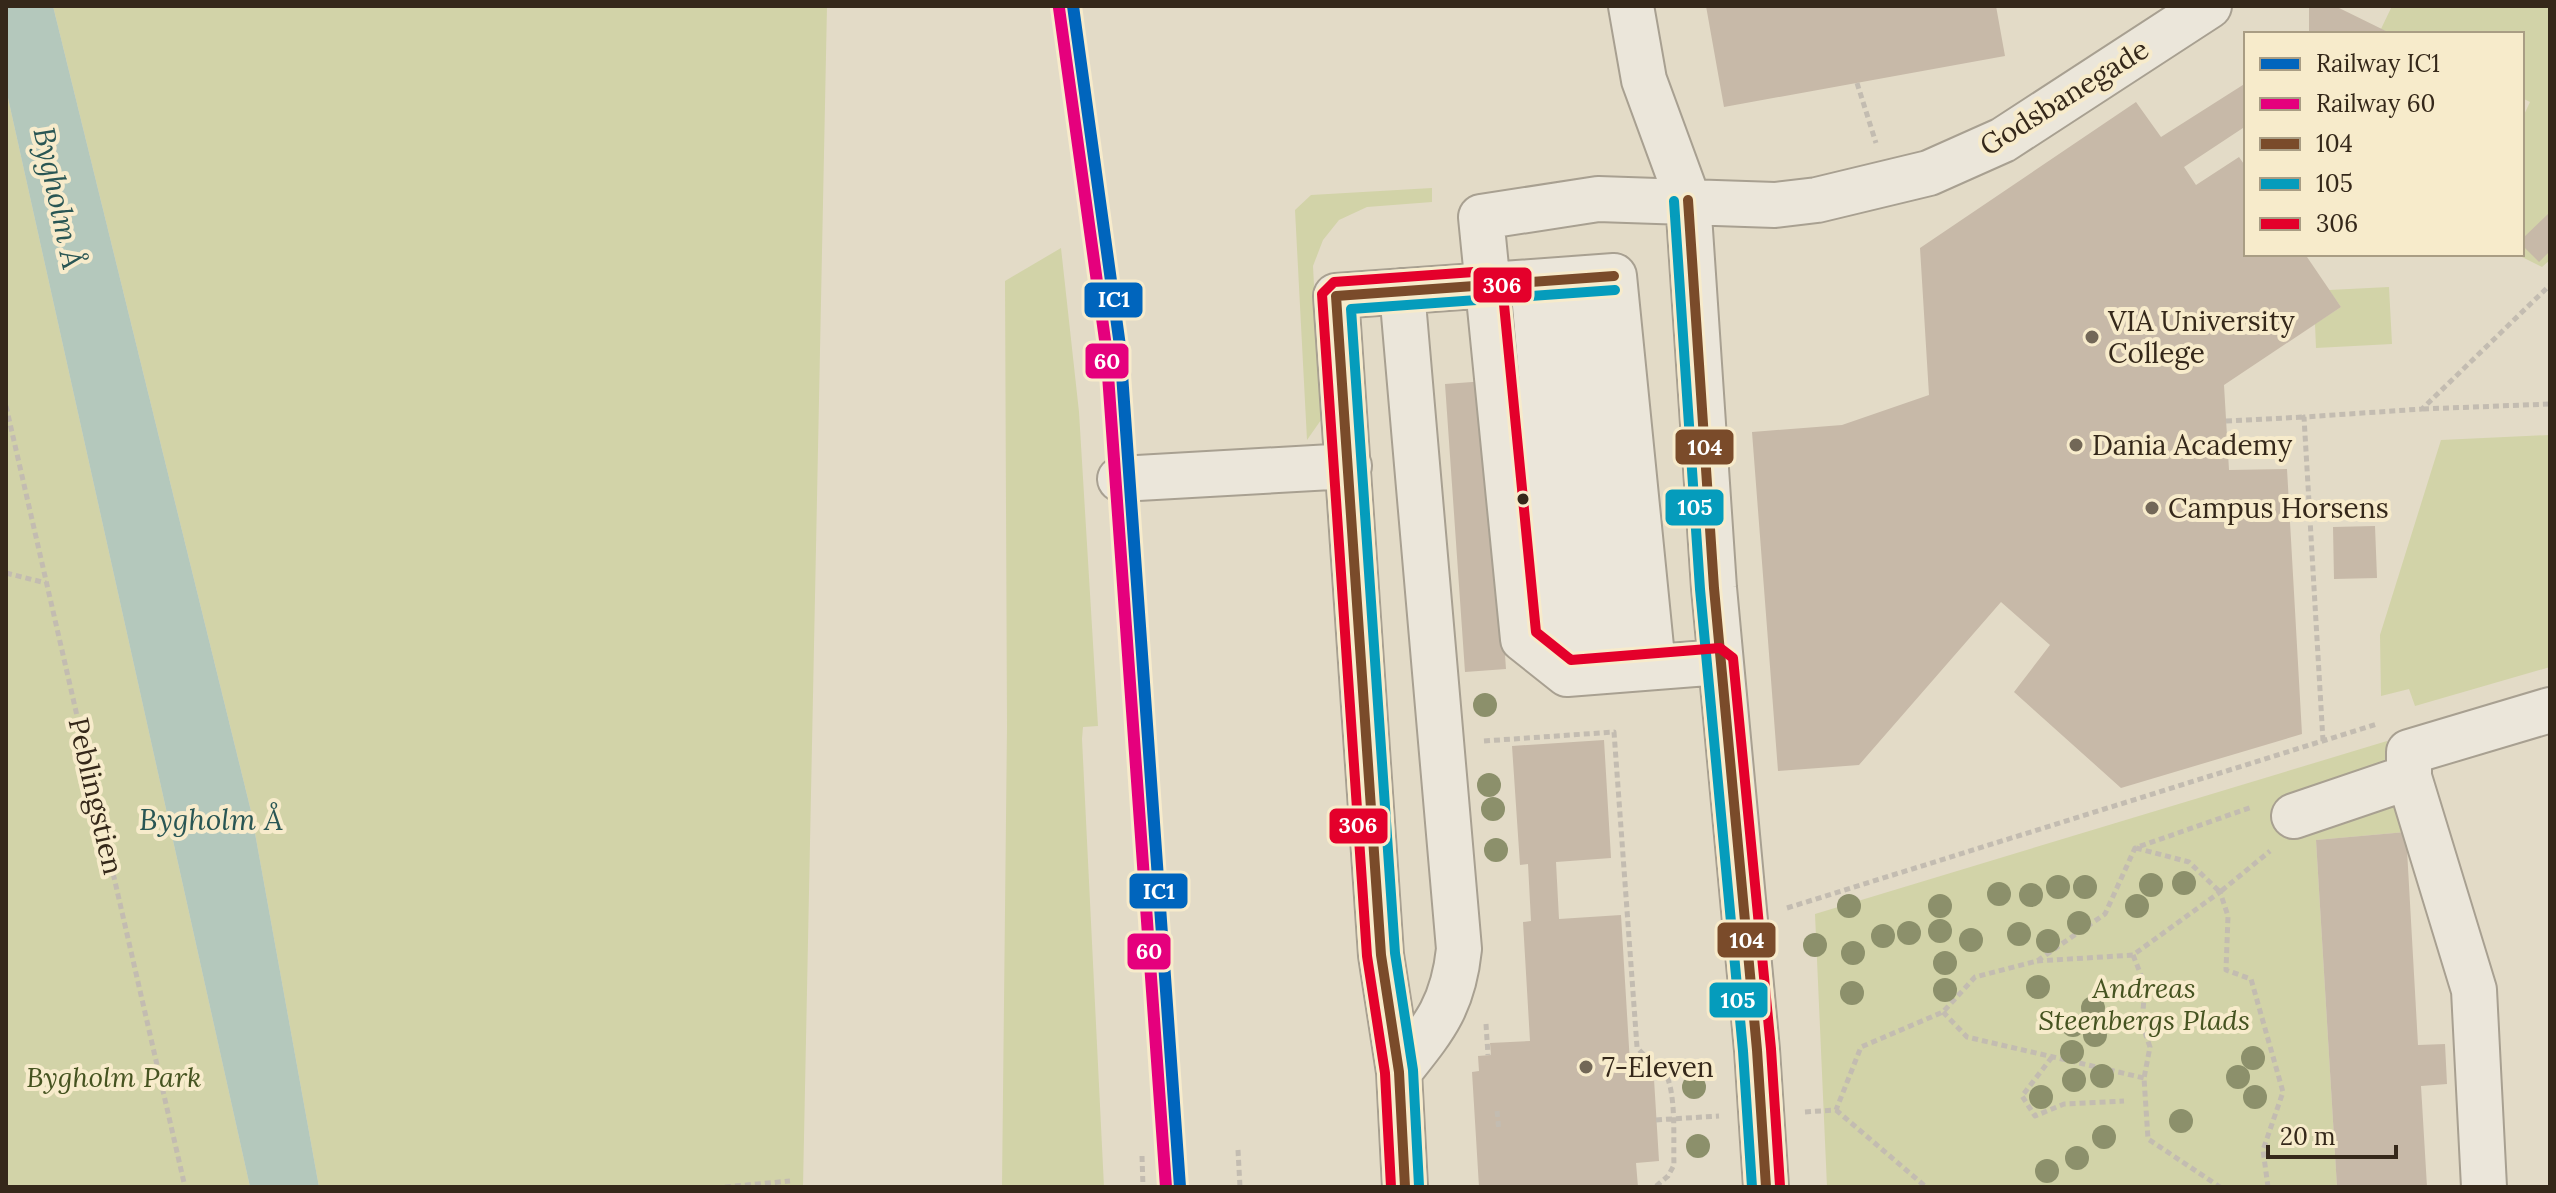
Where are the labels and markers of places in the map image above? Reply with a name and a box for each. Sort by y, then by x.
place label: VIA University College [2107,303,2295,371]
marker: VIA University College [2083,328,2101,346]
place label: Dania Academy [2092,427,2292,463]
marker: Dania Academy [2067,436,2085,454]
place label: Campus Horsens [2168,490,2389,526]
unlabelled marker [1515,491,1531,507]
marker: Campus Horsens [2143,499,2161,517]
place label: 7-Eleven [1602,1049,1714,1085]
marker: 7-Eleven [1577,1058,1595,1076]

